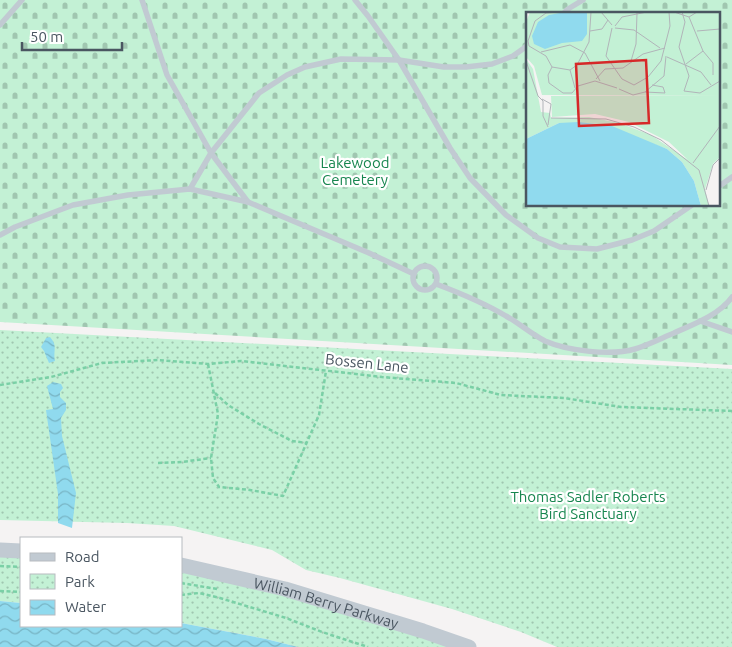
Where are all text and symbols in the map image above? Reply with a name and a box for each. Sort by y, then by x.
inset map [526,12,720,206]
scale bar [22,20,122,52]
text: 50 m [30,28,63,45]
park label: Lakewood Cemetery [321,154,389,188]
street label: Bossen Lane [324,350,410,376]
park label: Thomas Sadler Roberts Bird Sanctuary [510,488,666,522]
legend [20,537,182,627]
text: Road [65,548,100,565]
text: Park [65,573,95,590]
street label: William Berry Parkway [252,574,401,632]
text: Water [65,598,106,615]

